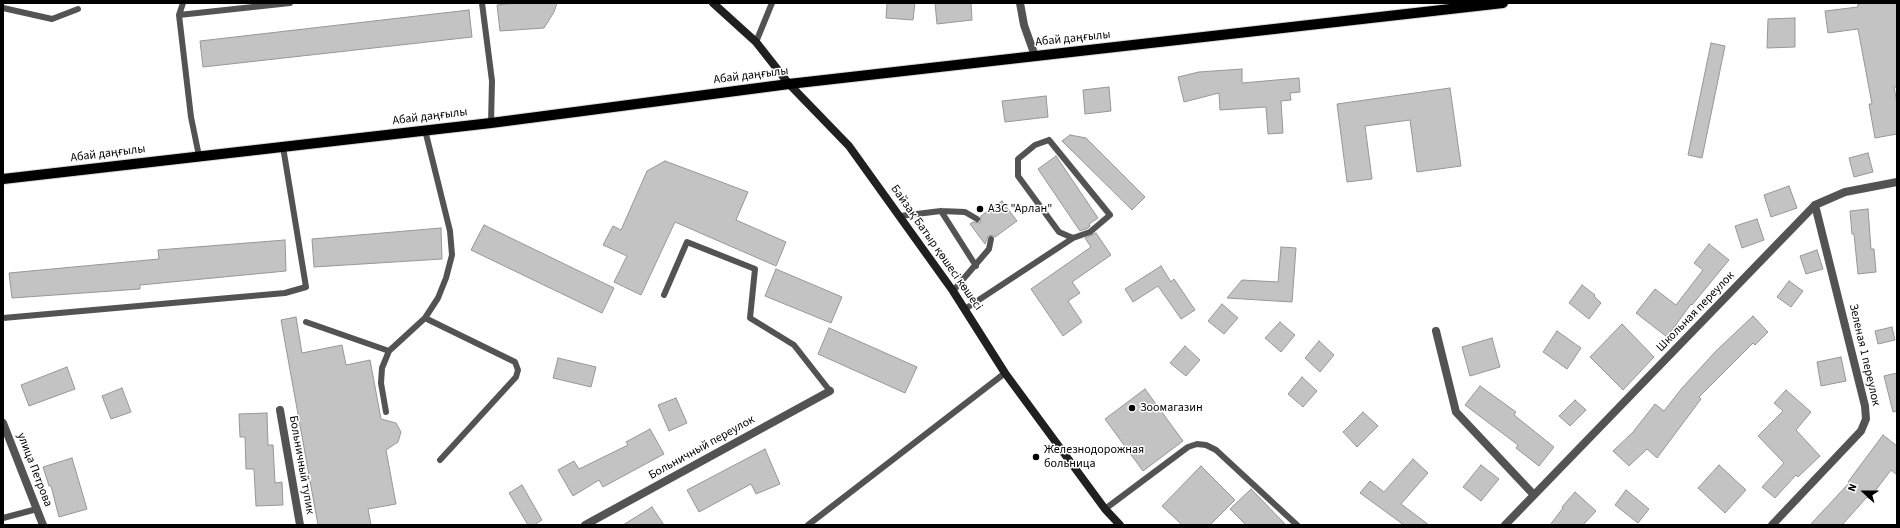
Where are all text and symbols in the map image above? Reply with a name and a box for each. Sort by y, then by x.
street label: Абай даңғылы [1035,28,1111,50]
street label: Абай даңғылы [713,64,789,88]
street label: Абай даңғылы [392,105,468,129]
street label: Абай даңғылы [70,142,146,166]
street label: Байзақ Батыр қөшесі көшесі [887,182,985,314]
place label: АЗС "Арлан" [988,202,1052,216]
marker: АЗС "Арлан" [975,204,985,214]
street label: Школьная переулок [1654,269,1738,355]
street label: Зеленая 1 переулок [1845,303,1883,407]
place label: Зоомагазин [1140,401,1203,415]
marker: Зоомагазин [1127,403,1137,413]
street label: Больничный переулок [646,413,758,483]
street label: Больничный тупик [285,415,317,515]
street label: улица Петрова [13,431,55,509]
place label: Железнодорожная больница [1044,443,1144,471]
marker: Железнодорожная больница [1031,452,1041,462]
north arrow [1844,472,1884,512]
text: N [1844,481,1861,494]

